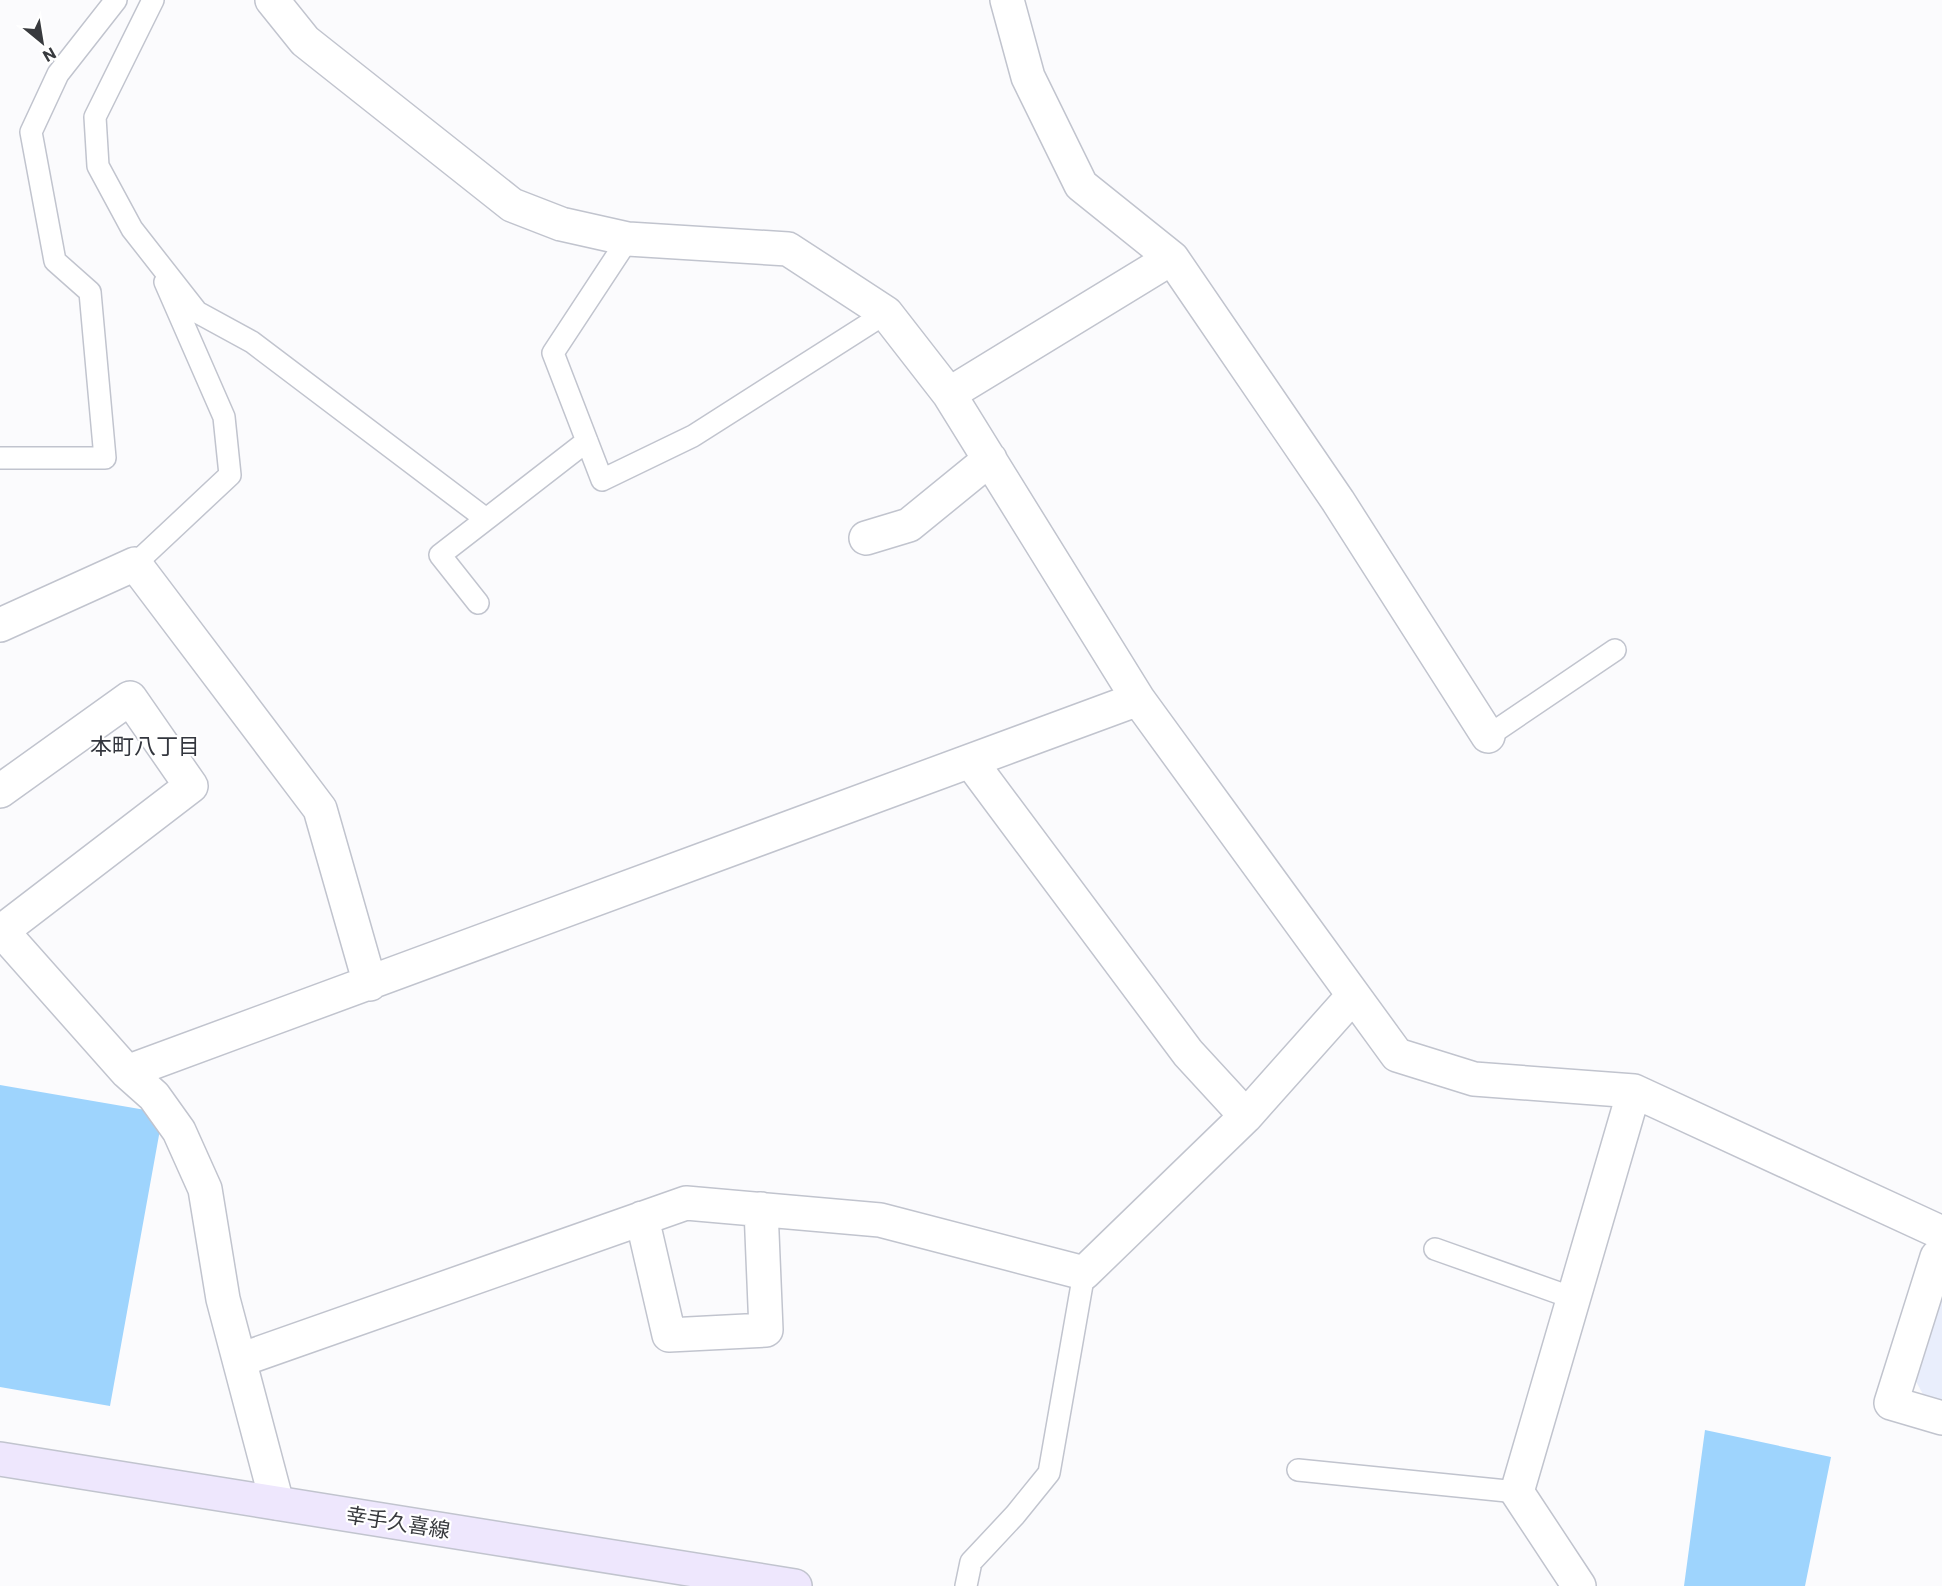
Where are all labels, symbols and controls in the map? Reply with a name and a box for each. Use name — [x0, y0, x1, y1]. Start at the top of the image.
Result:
north arrow — [12, 12, 72, 72]
text: N — [40, 44, 60, 67]
district label: 本町八丁目 — [90, 732, 200, 759]
street label: 幸手久喜線 — [344, 1501, 452, 1542]

